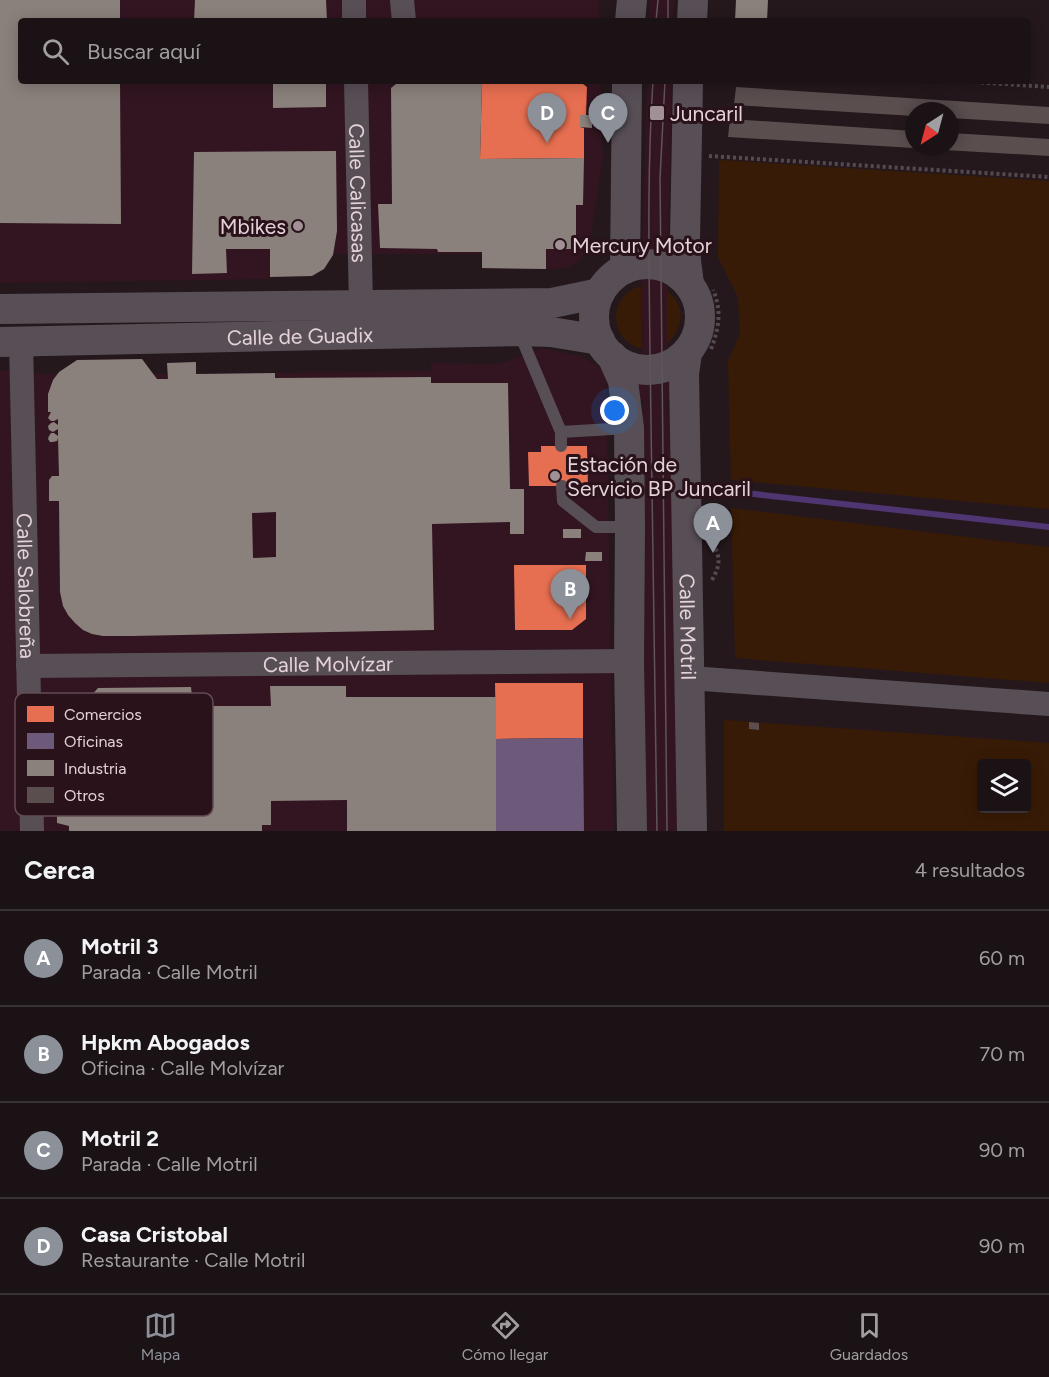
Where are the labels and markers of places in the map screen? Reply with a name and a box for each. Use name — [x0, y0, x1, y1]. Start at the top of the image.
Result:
pin: D — [528, 94, 566, 143]
pin: C — [588, 94, 628, 143]
place label: Juncaril — [670, 101, 743, 126]
marker: Juncaril — [648, 104, 666, 122]
place label: Mbikes — [220, 214, 286, 239]
marker: Mbikes — [291, 219, 305, 233]
place label: Mercury Motor — [572, 233, 712, 258]
marker: Mercury Motor — [553, 238, 567, 252]
place label: Estación de Servicio BP Juncaril — [567, 452, 751, 501]
marker: Estación de Servicio BP Juncaril — [548, 469, 562, 483]
pin: A — [694, 504, 732, 553]
pin: B — [550, 570, 590, 619]

